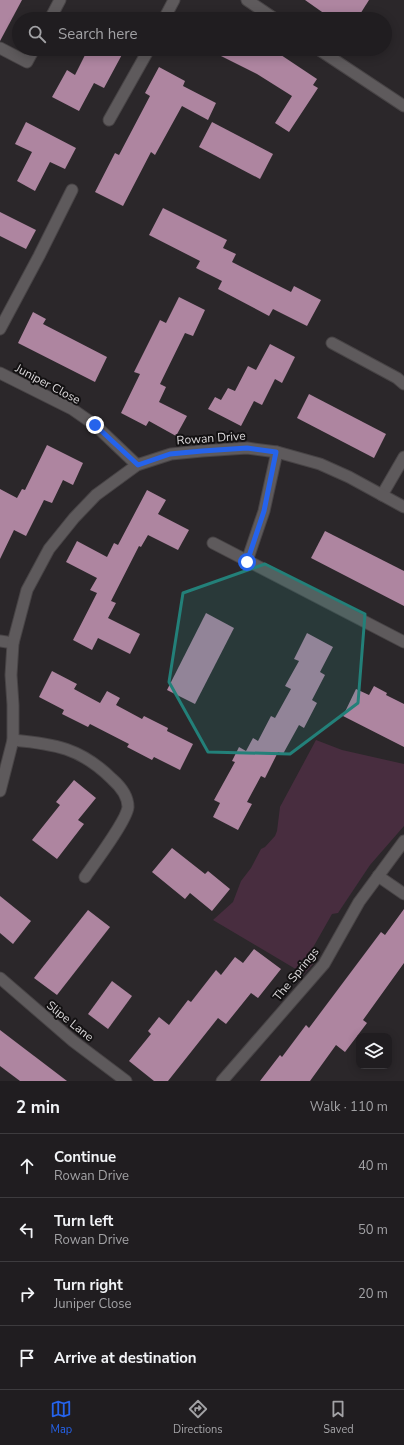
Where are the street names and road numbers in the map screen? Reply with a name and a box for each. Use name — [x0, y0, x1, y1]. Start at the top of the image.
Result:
street label: Juniper Close — [12, 360, 83, 408]
street label: Rowan Drive — [176, 428, 246, 448]
street label: The Springs — [269, 944, 323, 1004]
street label: Slipe Lane — [43, 997, 97, 1045]

